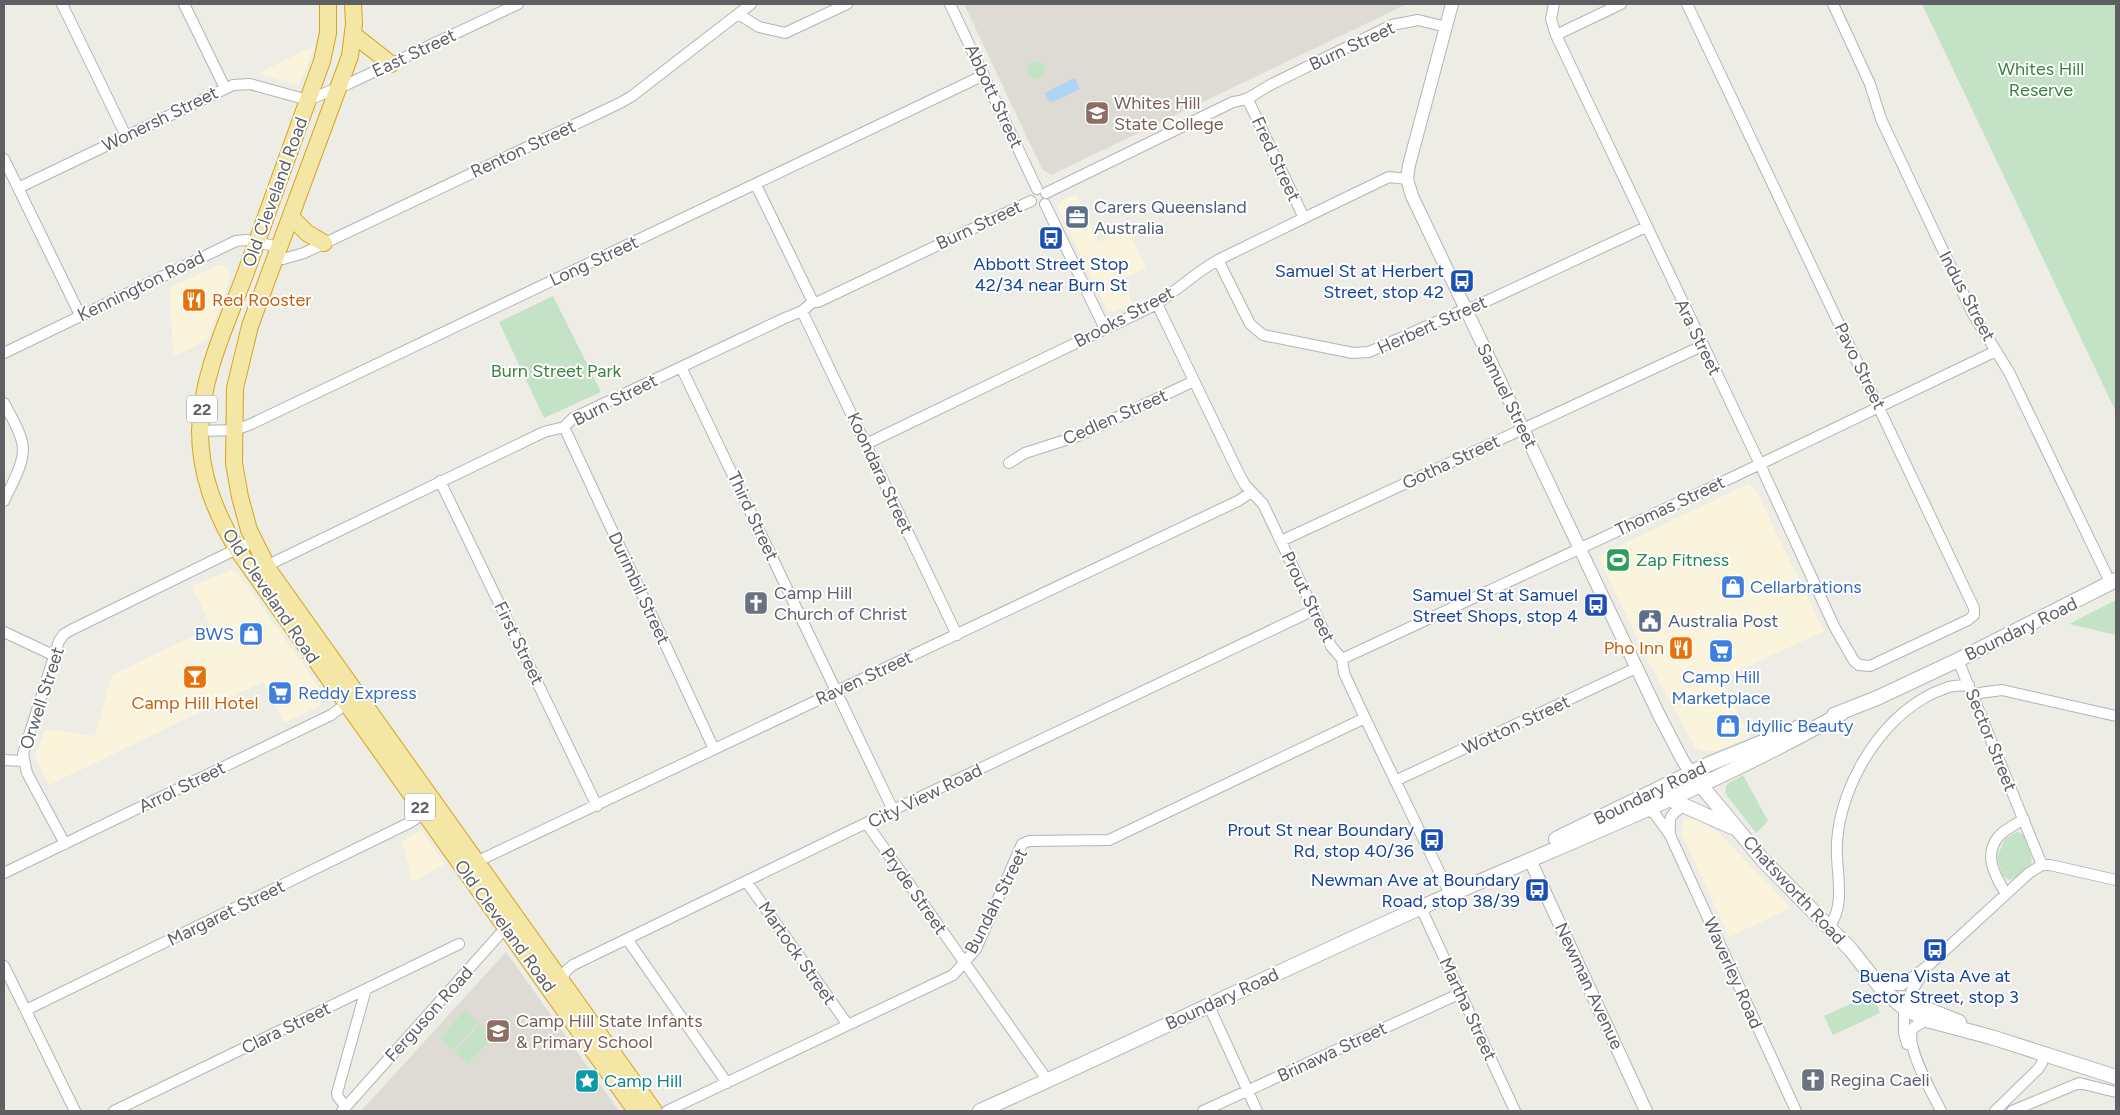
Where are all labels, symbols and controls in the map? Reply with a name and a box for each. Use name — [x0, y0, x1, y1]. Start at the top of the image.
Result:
street label: Burn Street — [1306, 17, 1399, 75]
street label: East Street — [369, 24, 460, 82]
street label: Abbott Street — [960, 41, 1028, 152]
park label: Whites Hill Reserve — [1998, 58, 2084, 101]
street label: Wonersh Street — [98, 81, 222, 157]
place label: Whites Hill State College — [1114, 92, 1224, 135]
school or university icon: Whites Hill State College — [1084, 100, 1110, 126]
street label: Fred Street — [1247, 113, 1305, 205]
street label: Old Cleveland Road — [238, 114, 312, 270]
street label: Renton Street — [467, 115, 579, 183]
street label: Burn Street — [933, 196, 1026, 254]
place label: Carers Queensland Australia — [1094, 196, 1247, 239]
office icon: Carers Queensland Australia — [1064, 204, 1090, 230]
bus stop icon: Abbott Street Stop 42/34 near Burn St — [1038, 225, 1064, 251]
street label: Long Street — [546, 231, 642, 291]
street label: Kennington Road — [74, 246, 208, 326]
street label: Indus Street — [1934, 247, 2000, 345]
place label: Abbott Street Stop 42/34 near Burn St — [973, 253, 1129, 296]
place label: Samuel St at Herbert Street, stop 42 — [1275, 260, 1444, 303]
bus stop icon: Samuel St at Herbert Street, stop 42 — [1449, 268, 1475, 294]
street label: Brooks Street — [1070, 281, 1178, 353]
restaurant icon: Red Rooster — [181, 287, 207, 313]
place label: Red Rooster — [212, 289, 311, 311]
street label: Herbert Street — [1374, 291, 1490, 359]
street label: Ara Street — [1670, 295, 1726, 379]
street label: Pavo Street — [1830, 319, 1891, 413]
street label: Samuel Street — [1472, 340, 1542, 452]
park label: Burn Street Park — [491, 360, 622, 382]
street label: Burn Street — [569, 369, 661, 431]
street label: Cedlen Street — [1059, 384, 1171, 450]
road number: 22 — [187, 396, 217, 422]
street label: Koondara Street — [842, 409, 918, 537]
street label: Gotha Street — [1399, 430, 1503, 494]
street label: Third Street — [723, 468, 783, 564]
street label: Thomas Street — [1612, 471, 1728, 541]
street label: Old Cleveland Road — [218, 524, 324, 668]
street label: Durimbil Street — [603, 528, 675, 648]
sports icon: Zap Fitness — [1605, 547, 1631, 573]
street label: Prout Street — [1277, 548, 1340, 646]
place label: Zap Fitness — [1636, 549, 1729, 571]
shop icon: Cellarbrations — [1720, 574, 1746, 600]
place label: Cellarbrations — [1750, 576, 1862, 598]
place label: Camp Hill Church of Christ — [774, 582, 908, 625]
place label: Samuel St at Samuel Street Shops, stop 4 — [1412, 584, 1578, 627]
church icon: Camp Hill Church of Christ — [743, 590, 769, 616]
bus stop icon: Samuel St at Samuel Street Shops, stop 4 — [1583, 592, 1609, 618]
street label: Boundary Road — [1961, 592, 2081, 666]
street label: First Street — [489, 598, 549, 688]
public building icon: Australia Post — [1637, 608, 1663, 634]
place label: Australia Post — [1668, 610, 1779, 632]
shop icon: BWS — [238, 621, 264, 647]
place label: BWS — [195, 623, 234, 645]
restaurant icon: Pho Inn — [1668, 635, 1694, 661]
place label: Pho Inn — [1604, 637, 1664, 659]
supermarket icon: Camp Hill Marketplace — [1708, 638, 1734, 664]
street label: Orwell Street — [15, 644, 69, 752]
street label: Raven Street — [812, 646, 916, 710]
bar icon: Camp Hill Hotel — [182, 664, 208, 690]
place label: Camp Hill Marketplace — [1671, 666, 1771, 709]
supermarket icon: Reddy Express — [267, 680, 293, 706]
place label: Reddy Express — [298, 682, 417, 704]
street label: Sector Street — [1960, 685, 2022, 795]
street label: Wotton Street — [1459, 690, 1573, 759]
place label: Camp Hill Hotel — [131, 692, 259, 714]
shop icon: Idyllic Beauty — [1715, 713, 1741, 739]
place label: Idyllic Beauty — [1746, 715, 1854, 737]
street label: Boundary Road — [1590, 756, 1710, 830]
street label: Arrol Street — [135, 757, 229, 817]
street label: City View Road — [864, 759, 986, 833]
road number: 22 — [405, 794, 435, 820]
place label: Prout St near Boundary Rd, stop 40/36 — [1227, 819, 1415, 862]
bus stop icon: Prout St near Boundary Rd, stop 40/36 — [1419, 827, 1445, 853]
street label: Chatsworth Road — [1738, 831, 1850, 949]
street label: Pryde Street — [876, 843, 952, 939]
street label: Bundah Street — [960, 844, 1032, 958]
street label: Old Cleveland Road — [450, 856, 560, 996]
place label: Newman Ave at Boundary Road, stop 38/39 — [1311, 869, 1521, 912]
street label: Margaret Street — [164, 875, 288, 951]
bus stop icon: Newman Ave at Boundary Road, stop 38/39 — [1524, 877, 1550, 903]
street label: Martock Street — [753, 897, 841, 1009]
street label: Waverley Road — [1699, 914, 1767, 1032]
street label: Newman Avenue — [1550, 919, 1628, 1053]
bus stop icon: Buena Vista Ave at Sector Street, stop 3 — [1922, 937, 1948, 963]
street label: Martha Street — [1434, 954, 1502, 1064]
street label: Ferguson Road — [380, 962, 478, 1066]
street label: Boundary Road — [1162, 963, 1282, 1035]
place label: Buena Vista Ave at Sector Street, stop 3 — [1851, 965, 2019, 1008]
street label: Clara Street — [238, 997, 334, 1059]
place label: Camp Hill State Infants & Primary School — [516, 1010, 703, 1053]
street label: Brinawa Street — [1274, 1017, 1390, 1087]
school or university icon: Camp Hill State Infants & Primary School — [485, 1018, 511, 1044]
church icon: Regina Caeli — [1800, 1067, 1826, 1093]
place icon: Camp Hill — [574, 1068, 600, 1094]
place label: Regina Caeli — [1830, 1069, 1930, 1091]
place label: Camp Hill — [604, 1070, 682, 1092]

